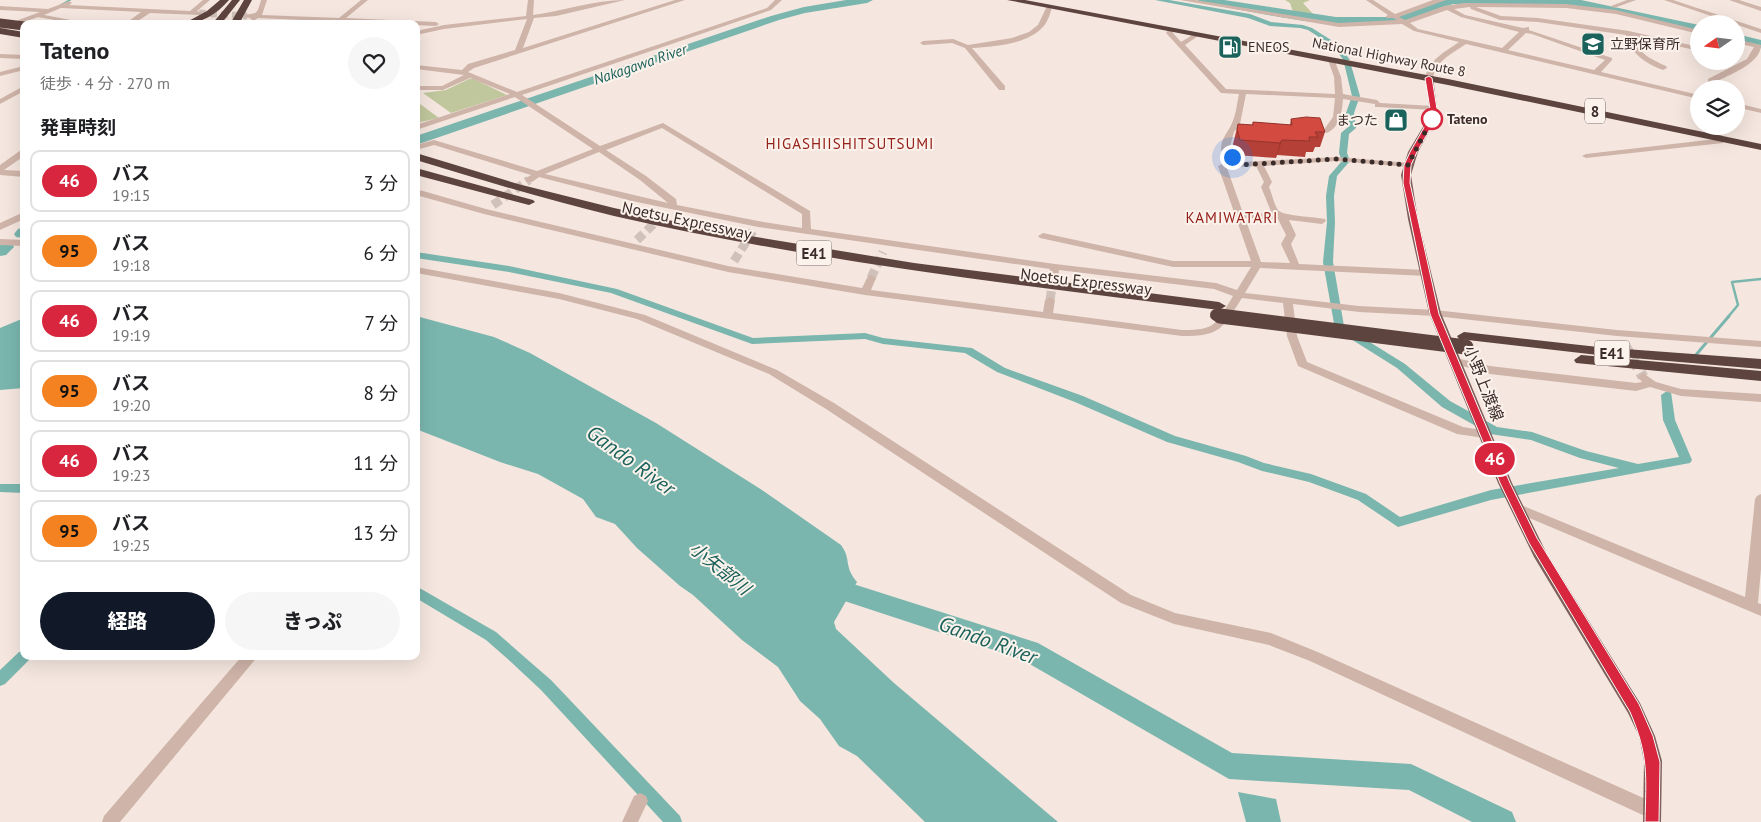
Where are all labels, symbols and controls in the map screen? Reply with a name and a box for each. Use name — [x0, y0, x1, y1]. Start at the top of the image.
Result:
north arrow — [1690, 15, 1745, 70]
map controls — [1690, 15, 1745, 135]
school or university icon: 立野保育所 — [1580, 31, 1606, 57]
street label: National Highway Route 8 — [1311, 33, 1467, 81]
fuel station icon: ENEOS — [1217, 34, 1243, 60]
text: Tateno — [40, 35, 109, 66]
place label: 立野保育所 — [1610, 35, 1680, 53]
button: heart — [348, 37, 400, 89]
place label: ENEOS — [1248, 38, 1289, 56]
water label: Nakagawa River — [591, 39, 690, 89]
text: 徒歩 · 4 分 · 270 m — [40, 73, 170, 93]
button: layers — [1690, 80, 1745, 135]
road number: 8 — [1585, 98, 1605, 124]
shop icon: まつた — [1383, 107, 1409, 133]
marker: Tateno — [1421, 108, 1443, 130]
place label: Tateno — [1447, 110, 1488, 128]
place label: まつた — [1336, 111, 1378, 129]
text: 発車時刻 — [40, 115, 116, 139]
district label: HIGASHIISHITSUTSUMI — [766, 134, 934, 153]
your location — [1220, 145, 1245, 170]
text: バス — [112, 161, 150, 185]
text: 46 — [59, 169, 80, 192]
text: 3 分 — [364, 171, 398, 195]
text: 19:15 — [112, 185, 150, 205]
street label: Noetsu Expressway — [620, 196, 754, 244]
district label: KAMIWATARI — [1186, 208, 1278, 227]
text: バス — [112, 231, 150, 255]
text: 95 — [59, 239, 80, 262]
road number: E41 — [796, 240, 832, 266]
text: 6 分 — [364, 241, 398, 265]
text: 19:18 — [112, 255, 150, 275]
street label: Noetsu Expressway — [1019, 263, 1153, 299]
text: バス — [112, 301, 150, 325]
text: 46 — [59, 309, 80, 332]
text: 7 分 — [365, 311, 398, 335]
text: 19:19 — [112, 325, 150, 345]
road number: E41 — [1594, 340, 1630, 366]
street label: 小野上渡線 — [1460, 342, 1508, 424]
text: バス — [112, 371, 150, 395]
text: 95 — [59, 379, 80, 402]
text: 8 分 — [364, 381, 398, 405]
text: 19:20 — [112, 395, 150, 415]
water label: Gando River — [581, 419, 682, 502]
text: バス — [112, 441, 150, 465]
line badge: 46 — [1472, 443, 1518, 475]
text: 46 — [1485, 447, 1505, 470]
text: 46 — [59, 449, 80, 472]
text: 11 分 — [353, 451, 398, 475]
text: 19:23 — [112, 465, 150, 485]
text: バス — [112, 511, 150, 535]
text: 95 — [59, 519, 80, 542]
text: 13 分 — [353, 521, 398, 545]
text: 19:25 — [112, 535, 150, 555]
water label: 小矢部川 — [685, 536, 757, 601]
button: 経路 — [40, 592, 215, 650]
button: きっぷ — [225, 592, 400, 650]
water label: Gando River — [935, 610, 1043, 671]

